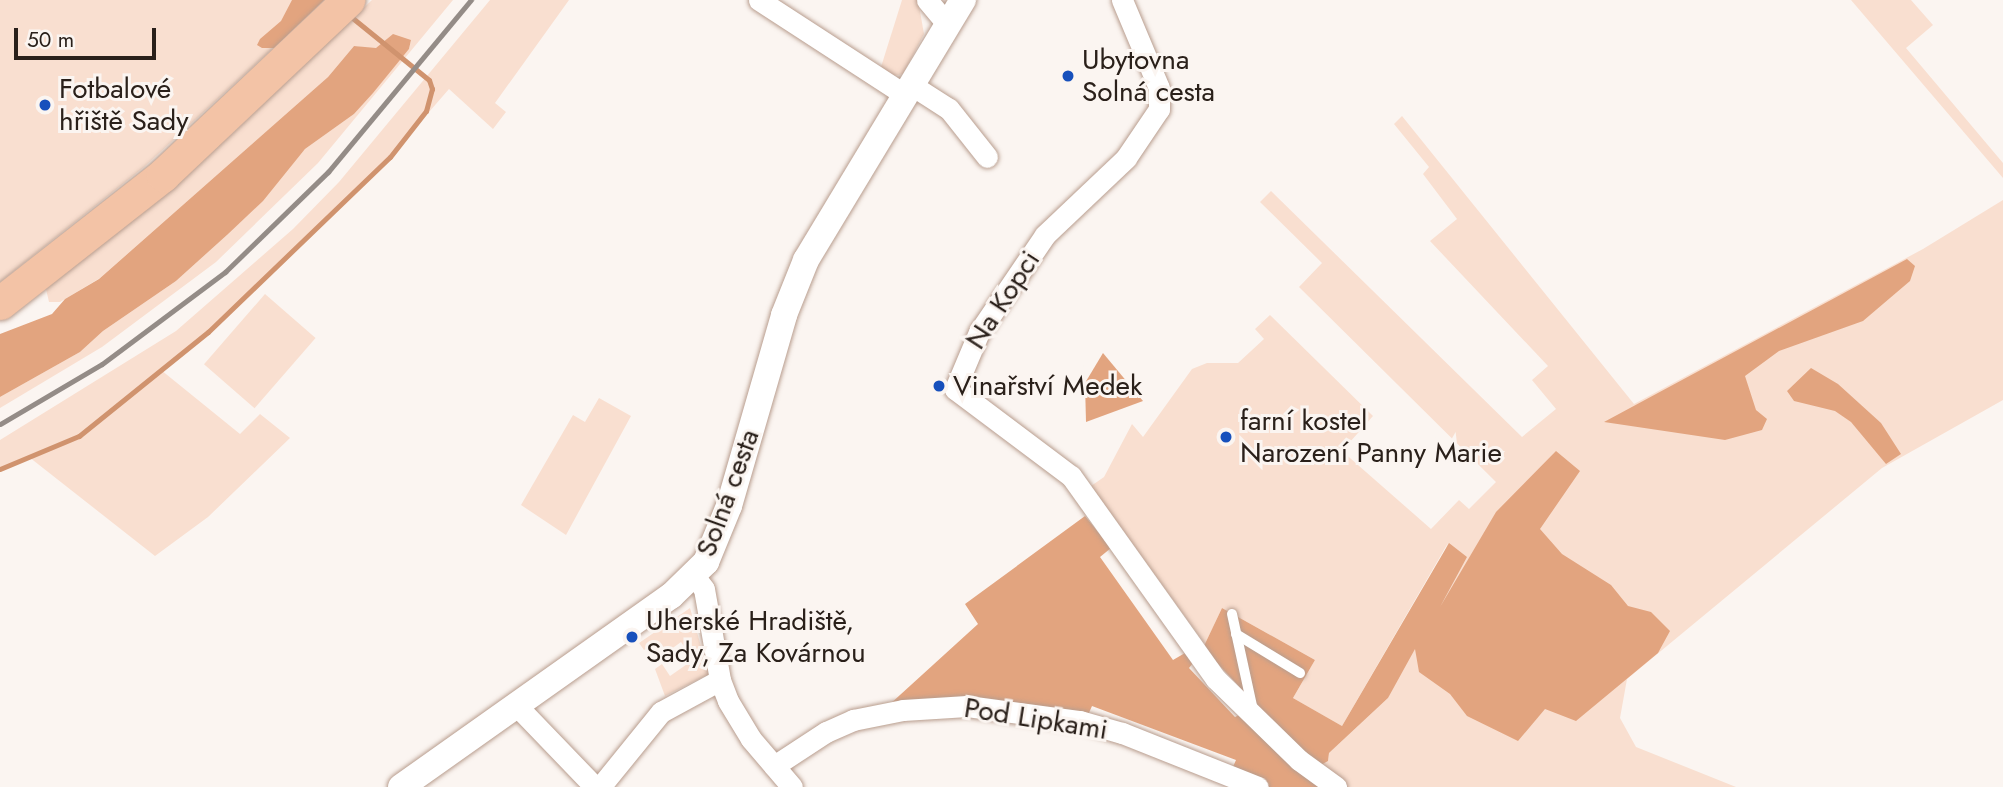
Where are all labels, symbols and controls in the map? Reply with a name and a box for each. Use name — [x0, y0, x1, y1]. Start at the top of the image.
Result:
scale bar — [18, 14, 159, 58]
text: 50 m — [27, 25, 74, 55]
place label: Ubytovna Solná cesta — [1082, 43, 1215, 109]
marker: Ubytovna Solná cesta — [1060, 68, 1076, 84]
place label: Fotbalové hřiště Sady — [59, 72, 188, 138]
marker: Fotbalové hřiště Sady — [37, 97, 53, 113]
street label: Na Kopci — [959, 245, 1047, 355]
place label: Vinařství Medek — [953, 369, 1142, 403]
marker: Vinařství Medek — [931, 378, 947, 394]
place label: farní kostel Narození Panny Marie — [1240, 404, 1502, 470]
street label: Solná cesta — [689, 425, 767, 561]
marker: farní kostel Narození Panny Marie — [1218, 429, 1234, 445]
place label: Uherské Hradiště, Sady, Za Kovárnou — [646, 604, 866, 670]
marker: Uherské Hradiště, Sady, Za Kovárnou — [624, 629, 640, 645]
street label: Pod Lipkami — [962, 691, 1110, 747]

